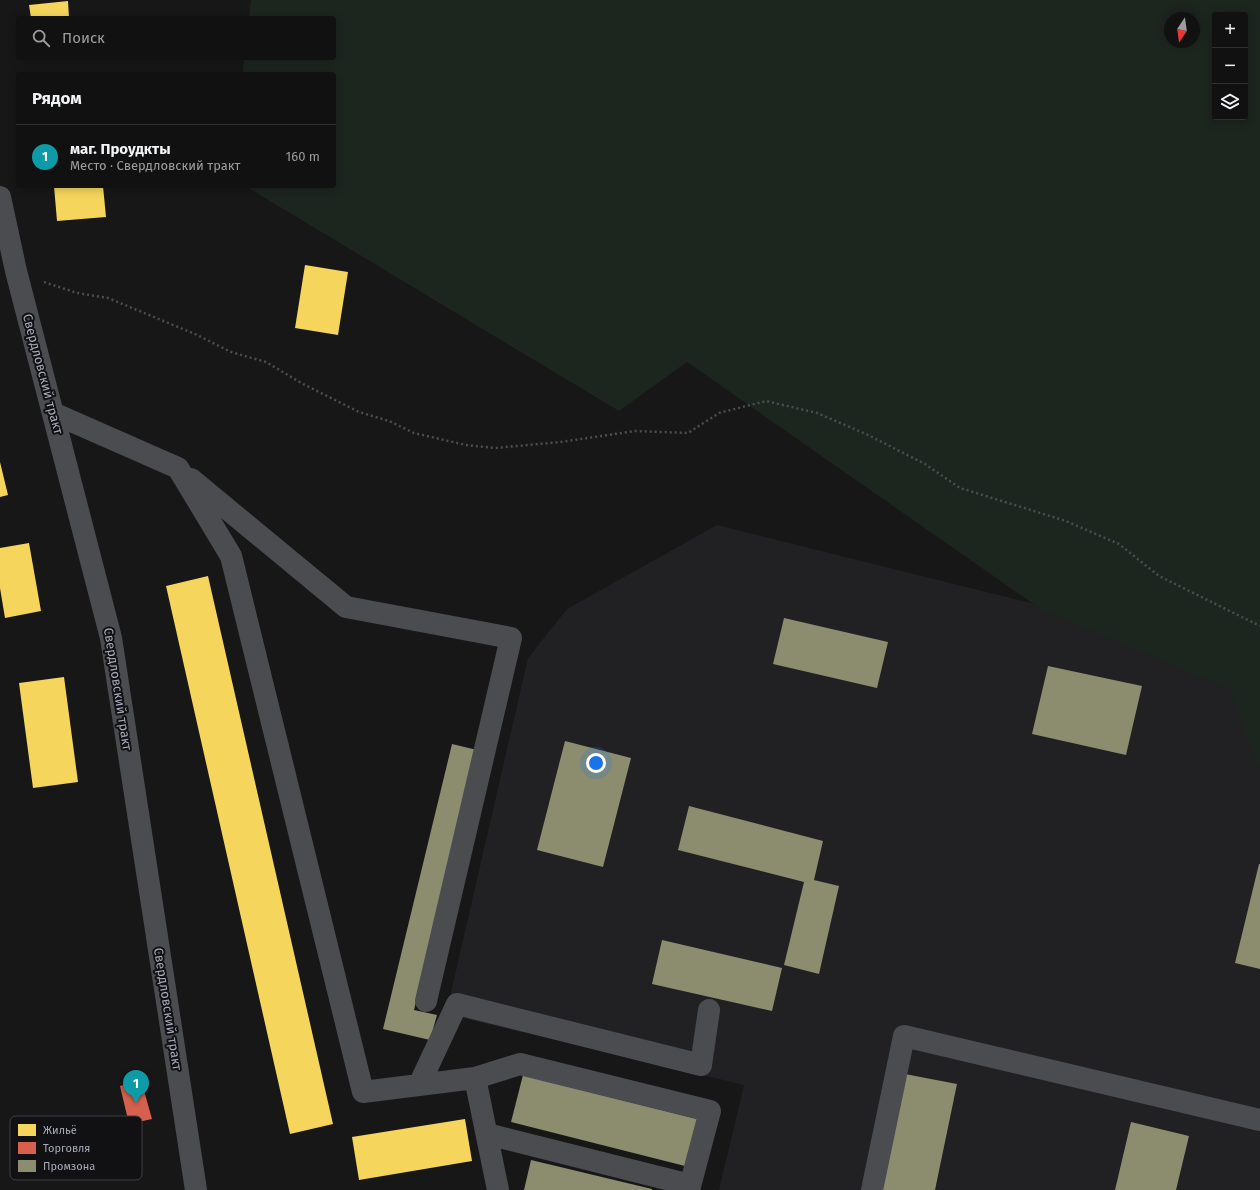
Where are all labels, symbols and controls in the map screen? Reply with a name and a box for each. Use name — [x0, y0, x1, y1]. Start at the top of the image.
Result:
north arrow — [1164, 12, 1200, 48]
map controls — [1212, 12, 1248, 120]
button: + — [1212, 12, 1248, 48]
search box — [16, 16, 336, 60]
icon: search — [30, 27, 52, 49]
text: Поиск — [62, 29, 105, 47]
button: − — [1212, 48, 1248, 84]
button: layers — [1212, 84, 1248, 120]
text: Рядом — [32, 88, 82, 109]
text: маг. Проудкты — [70, 140, 171, 158]
text: 1 — [42, 149, 48, 164]
text: 160 m — [286, 149, 320, 164]
text: Место · Свердловский тракт — [70, 158, 240, 173]
street label: Свердловский тракт — [20, 312, 66, 436]
street label: Свердловский тракт — [101, 627, 135, 751]
your location — [586, 753, 606, 773]
street label: Свердловский тракт — [151, 947, 185, 1071]
pin: 1 — [123, 1070, 149, 1103]
legend — [10, 1116, 142, 1180]
text: Жильё — [43, 1124, 77, 1137]
text: Торговля — [43, 1142, 90, 1155]
text: Промзона — [43, 1160, 95, 1173]

